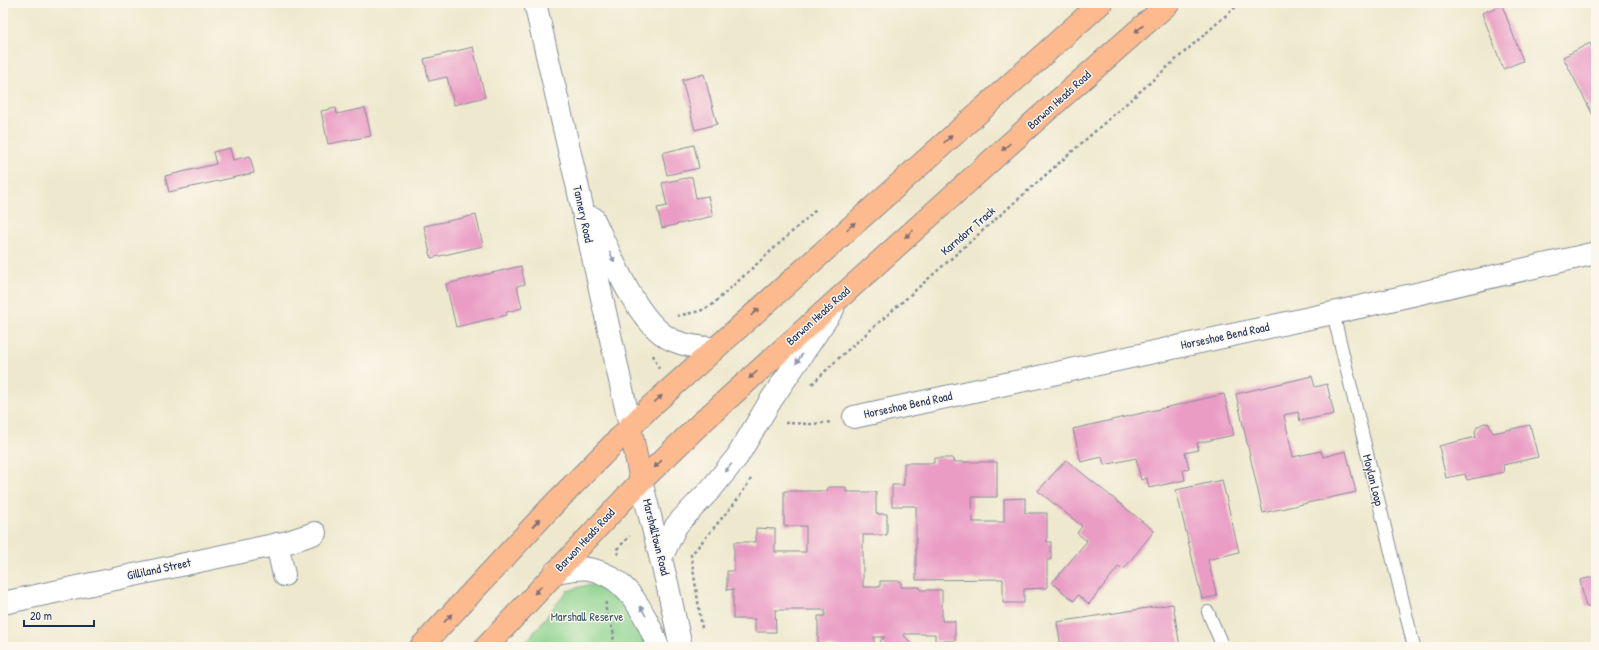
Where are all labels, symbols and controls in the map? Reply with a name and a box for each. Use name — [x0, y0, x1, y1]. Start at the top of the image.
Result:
one-way arrow — [1134, 24, 1145, 33]
street label: Barwon Heads Road — [1023, 66, 1095, 133]
one-way arrow — [944, 135, 953, 144]
one-way arrow — [1000, 143, 1011, 152]
street label: Tannery Road — [569, 184, 598, 244]
street label: Karndorr Track — [937, 202, 999, 259]
one-way arrow — [846, 221, 857, 230]
one-way arrow — [904, 230, 914, 239]
one-way arrow — [609, 251, 615, 263]
street label: Barwon Heads Road — [782, 282, 854, 349]
one-way arrow — [749, 308, 760, 317]
street label: Horseshoe Bend Road — [1179, 318, 1271, 353]
one-way arrow — [795, 354, 803, 364]
one-way arrow — [749, 370, 758, 379]
street label: Horseshoe Bend Road — [862, 387, 954, 422]
one-way arrow — [653, 395, 663, 404]
street label: Moylan Loop — [1359, 452, 1388, 507]
one-way arrow — [654, 459, 663, 468]
one-way arrow — [724, 463, 733, 474]
street label: Marshalltown Road — [639, 497, 674, 577]
street label: Barwon Heads Road — [551, 504, 619, 575]
one-way arrow — [531, 518, 541, 528]
street label: Gilliland Street — [125, 553, 193, 584]
one-way arrow — [534, 586, 543, 595]
scale bar — [24, 602, 94, 628]
one-way arrow — [639, 605, 646, 617]
text: 20 m — [30, 607, 52, 624]
park label: Marshall Reserve — [551, 608, 624, 625]
one-way arrow — [443, 614, 452, 623]

